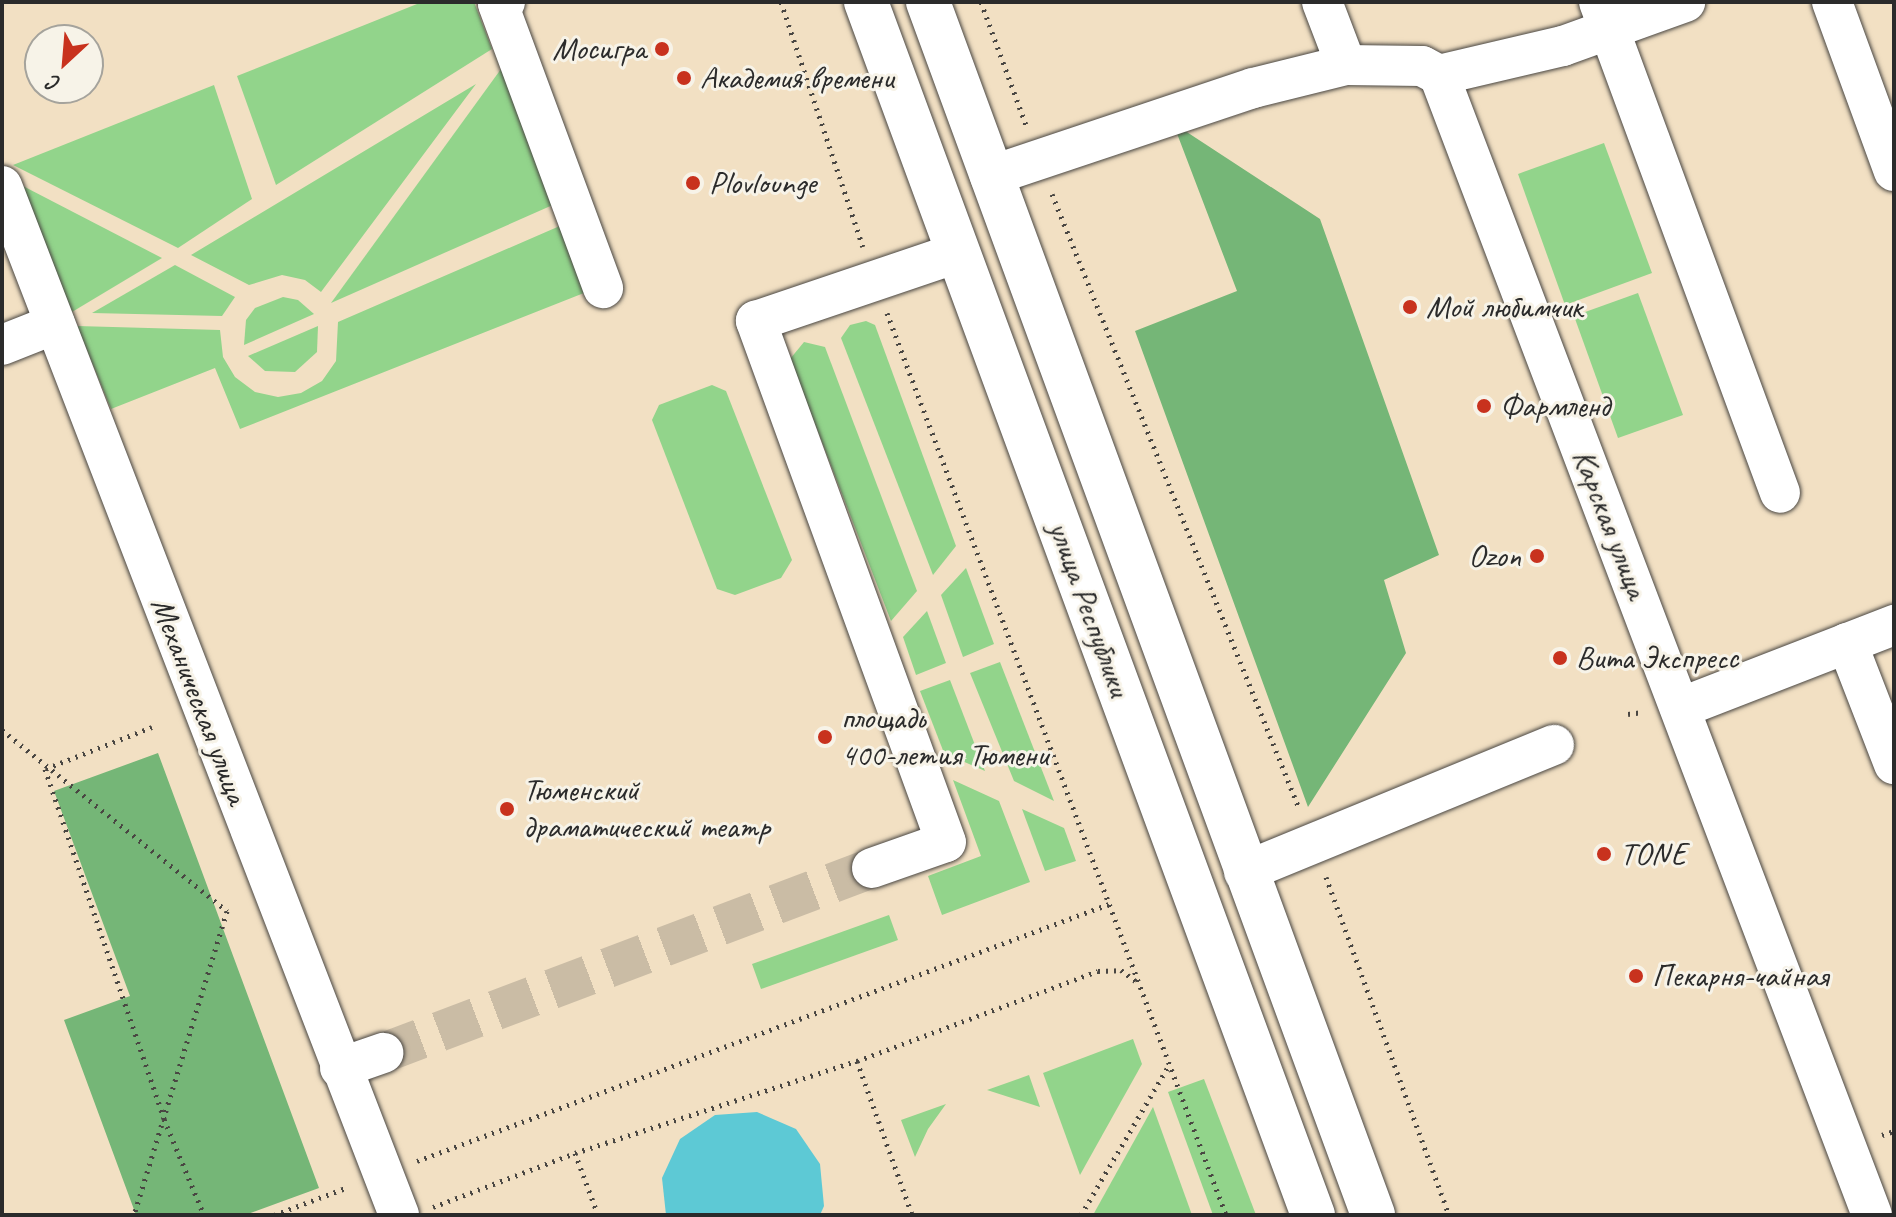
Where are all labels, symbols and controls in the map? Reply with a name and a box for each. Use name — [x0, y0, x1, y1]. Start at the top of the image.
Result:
north arrow — [24, 24, 104, 104]
place label: Мосигра — [552, 30, 646, 68]
marker: Мосигра — [653, 40, 671, 58]
place label: Академия времени — [700, 59, 893, 97]
text: С — [43, 69, 65, 99]
marker: Академия времени — [675, 69, 693, 87]
place label: Plovlounge — [709, 164, 816, 202]
marker: Plovlounge — [684, 174, 702, 192]
place label: Мой любимчик — [1426, 288, 1582, 326]
marker: Мой любимчик — [1401, 298, 1419, 316]
place label: Фармленд — [1500, 387, 1610, 425]
marker: Фармленд — [1475, 397, 1493, 415]
street label: Карская улица — [1564, 444, 1656, 604]
street label: улица Республики — [1039, 516, 1139, 702]
place label: Ozon — [1468, 537, 1521, 575]
marker: Ozon — [1528, 547, 1546, 565]
street label: Механическая улица — [142, 592, 256, 810]
place label: Вита Экспресс — [1576, 639, 1737, 677]
marker: Вита Экспресс — [1551, 649, 1569, 667]
place label: площадь 400-летия Тюмени — [841, 700, 1048, 775]
marker: площадь 400-летия Тюмени — [816, 728, 834, 746]
place label: Тюменский драматический театр — [523, 772, 770, 847]
marker: Тюменский драматический театр — [498, 800, 516, 818]
place label: TONE — [1620, 835, 1686, 873]
marker: TONE — [1595, 845, 1613, 863]
place label: Пекарня-чайная — [1652, 957, 1828, 995]
marker: Пекарня-чайная — [1627, 967, 1645, 985]

